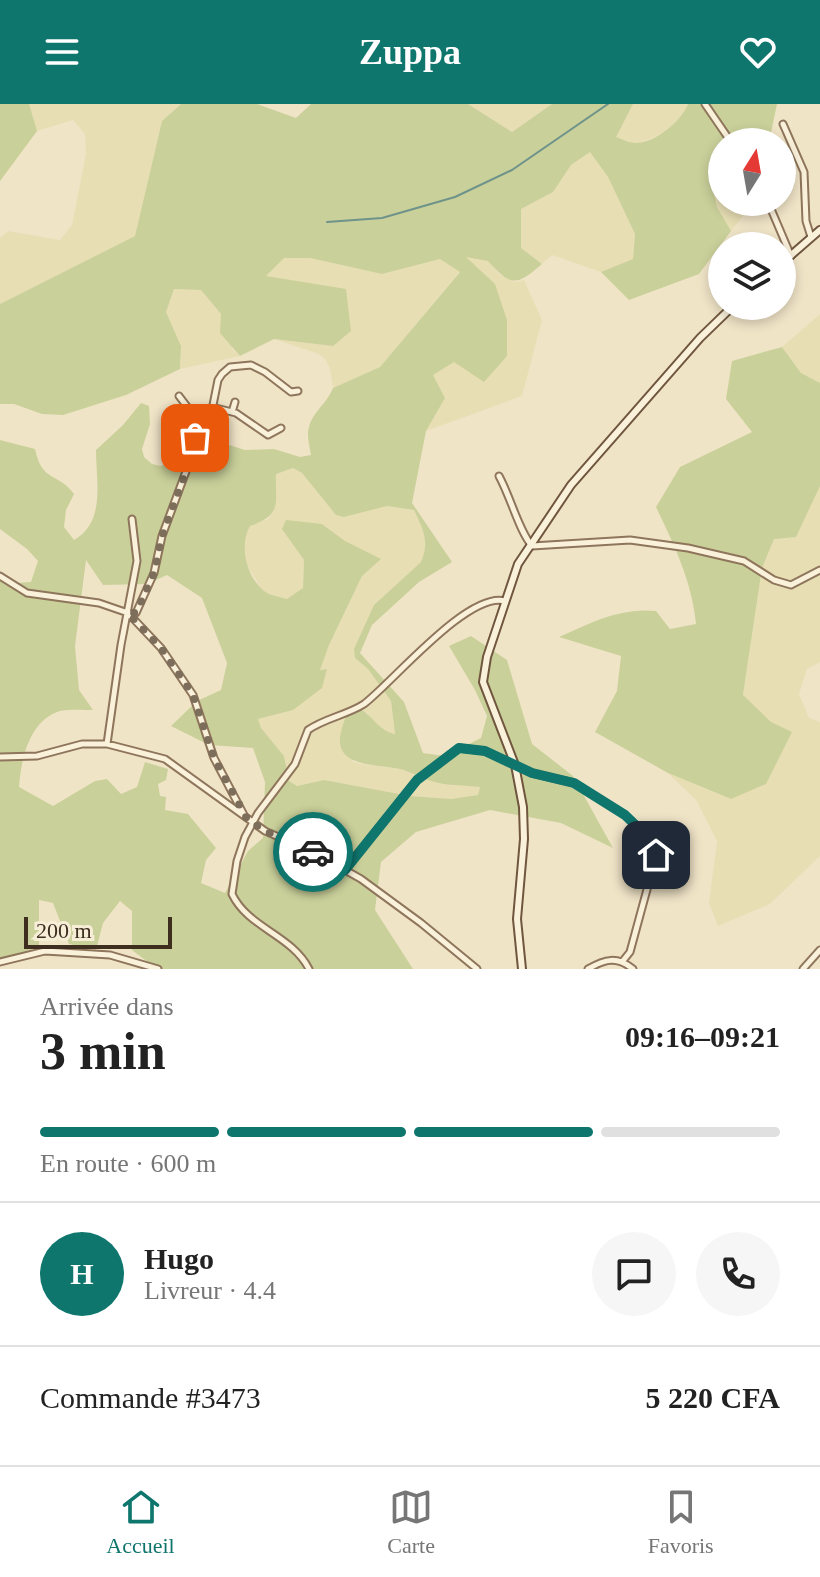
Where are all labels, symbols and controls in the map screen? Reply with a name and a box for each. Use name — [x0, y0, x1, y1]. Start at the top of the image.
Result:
icon: menu — [40, 30, 84, 74]
icon: heart — [736, 30, 780, 74]
text: Zuppa — [359, 32, 461, 72]
north arrow — [708, 128, 796, 216]
map controls — [708, 128, 796, 320]
button: layers — [708, 232, 796, 320]
pin — [161, 404, 229, 472]
icon: bag — [173, 416, 217, 460]
courier — [273, 812, 353, 892]
pin — [622, 821, 690, 889]
icon: car — [291, 830, 335, 874]
icon: home — [634, 833, 678, 877]
scale bar — [24, 913, 172, 949]
text: 200 m — [36, 918, 92, 943]
text: Arrivée dans — [40, 992, 174, 1021]
text: 09:16–09:21 — [625, 1020, 780, 1053]
text: 3 min — [40, 1023, 166, 1080]
text: En route · 600 m — [40, 1149, 216, 1178]
button: chat — [592, 1232, 676, 1316]
button: phone — [696, 1232, 780, 1316]
text: Hugo — [144, 1242, 214, 1275]
text: H — [70, 1257, 94, 1290]
text: Livreur · 4.4 — [144, 1276, 276, 1305]
text: Commande #3473 — [40, 1381, 261, 1414]
text: 5 220 CFA — [646, 1381, 780, 1414]
tab: Accueil — [106, 1485, 175, 1559]
tab: Carte — [387, 1485, 435, 1559]
tab: Favoris — [648, 1485, 714, 1559]

